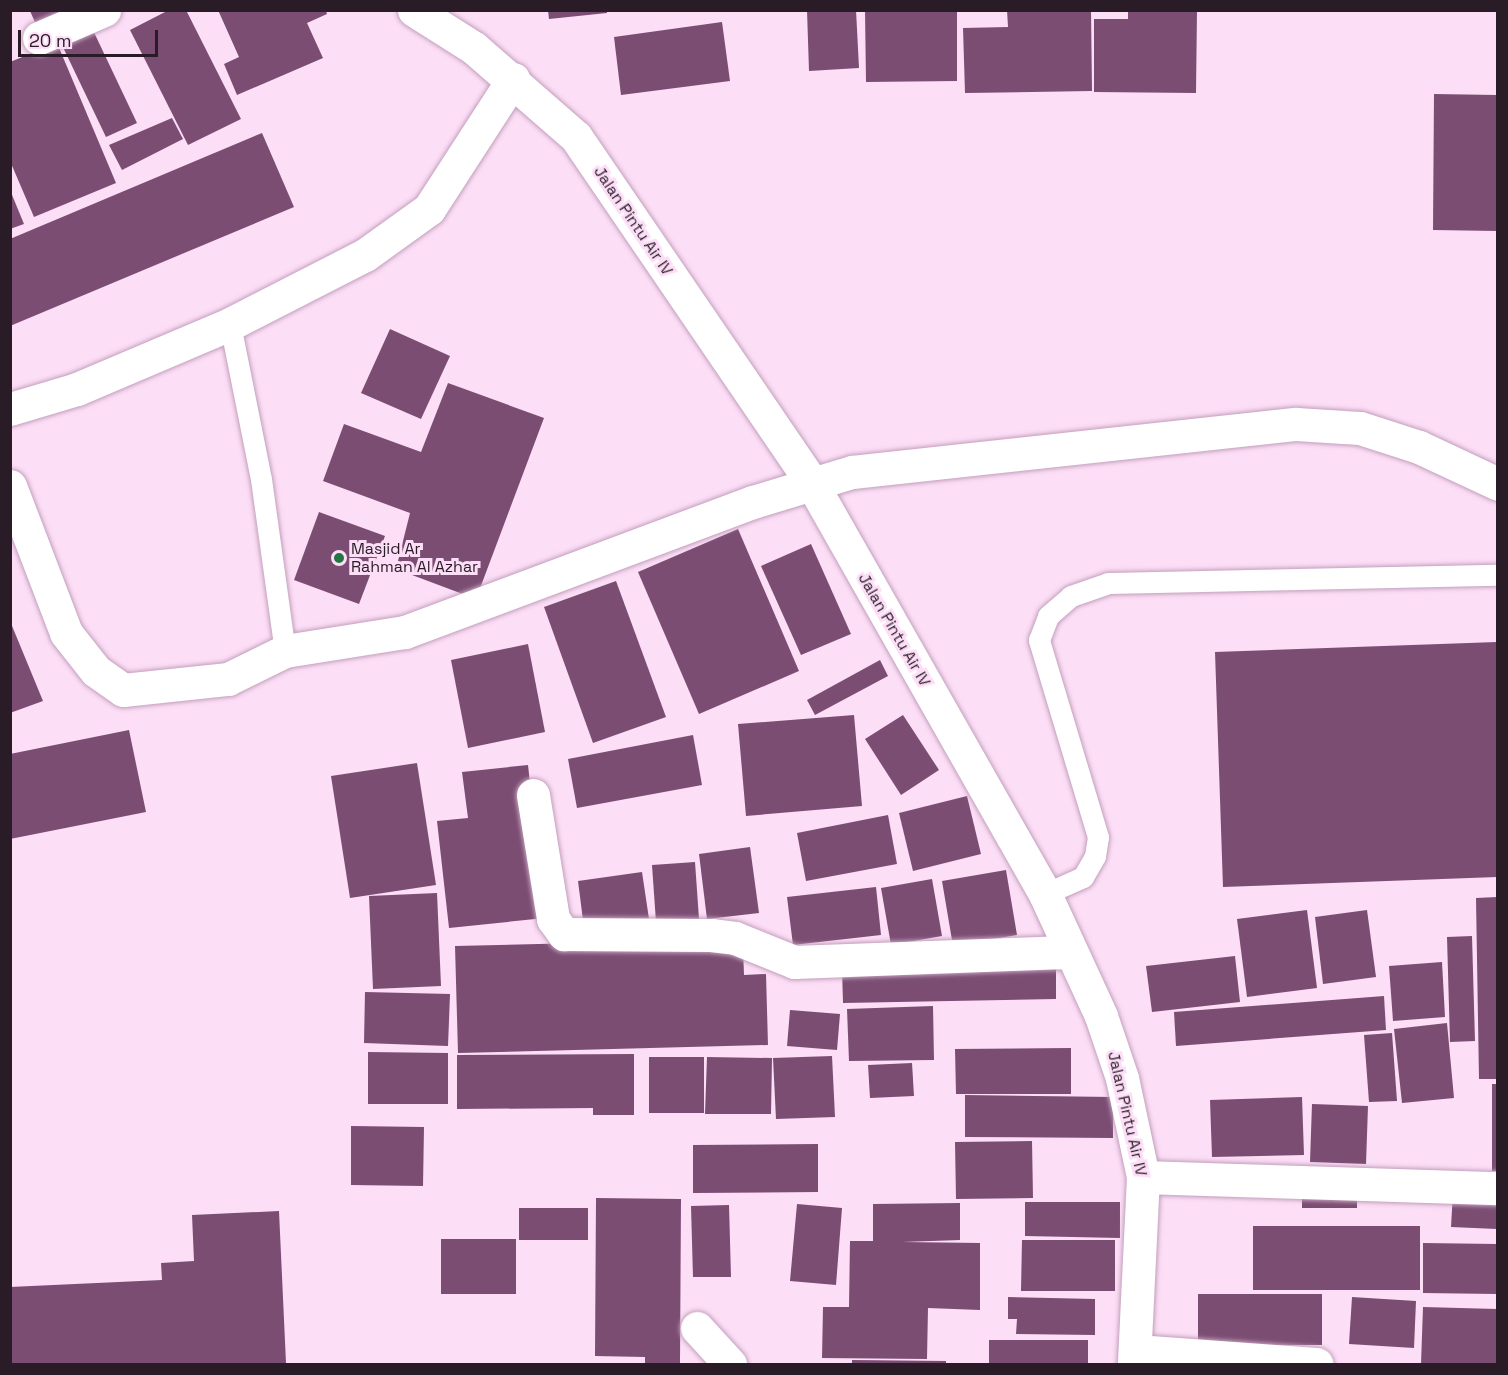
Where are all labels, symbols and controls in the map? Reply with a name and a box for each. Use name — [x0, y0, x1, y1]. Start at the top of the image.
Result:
scale bar — [21, 18, 160, 56]
text: 20 m — [29, 29, 72, 52]
street label: Jalan Pintu Air IV — [589, 163, 677, 279]
place label: Masjid Ar Rahman Al Azhar — [351, 539, 479, 577]
marker: Masjid Ar Rahman Al Azhar — [332, 551, 346, 565]
street label: Jalan Pintu Air IV — [854, 570, 934, 690]
street label: Jalan Pintu Air IV — [1103, 1050, 1151, 1178]

